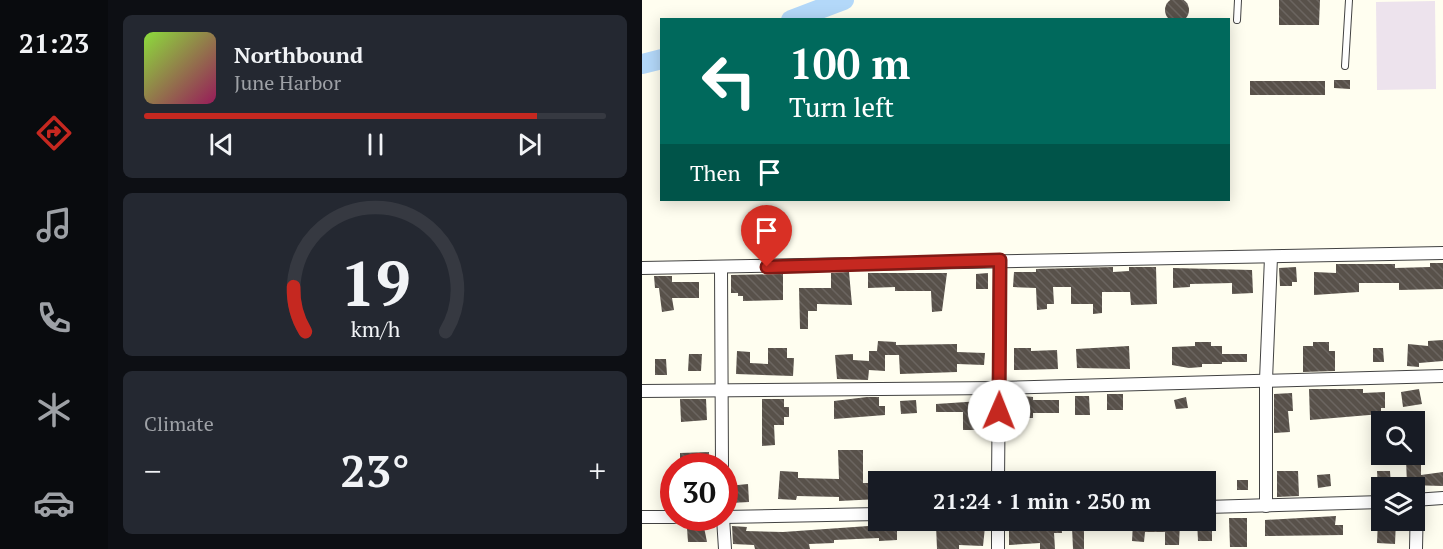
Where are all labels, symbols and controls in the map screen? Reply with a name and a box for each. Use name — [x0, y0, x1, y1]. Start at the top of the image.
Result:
text: 21:23 — [19, 25, 89, 61]
text: 100 m — [789, 35, 910, 91]
text: Northbound — [234, 40, 363, 69]
icon: left — [690, 42, 768, 120]
text: June Harbor — [234, 69, 341, 96]
text: Turn left — [789, 89, 894, 125]
icon: directions — [33, 112, 75, 154]
icon: previous — [205, 128, 238, 161]
icon: pause — [359, 128, 392, 161]
icon: next — [513, 128, 546, 161]
icon: arrive — [753, 156, 786, 189]
text: Then — [690, 158, 741, 187]
icon: music — [33, 204, 75, 246]
pin — [741, 205, 792, 267]
icon: arrive — [750, 214, 783, 247]
text: 19 — [340, 241, 410, 324]
icon: phone — [33, 297, 75, 339]
text: km/h — [350, 315, 400, 343]
position arrow — [967, 379, 1031, 443]
icon: climate — [33, 389, 75, 431]
text: Climate — [144, 410, 214, 437]
map controls — [1371, 411, 1425, 531]
button: search — [1371, 411, 1425, 465]
text: 23° — [340, 440, 410, 500]
text: − — [144, 449, 162, 492]
text: + — [588, 449, 606, 492]
speed limit sign: 30 — [660, 453, 738, 531]
button: layers — [1371, 477, 1425, 531]
icon: car — [33, 482, 75, 524]
text: 21:24 · 1 min · 250 m — [933, 486, 1151, 515]

